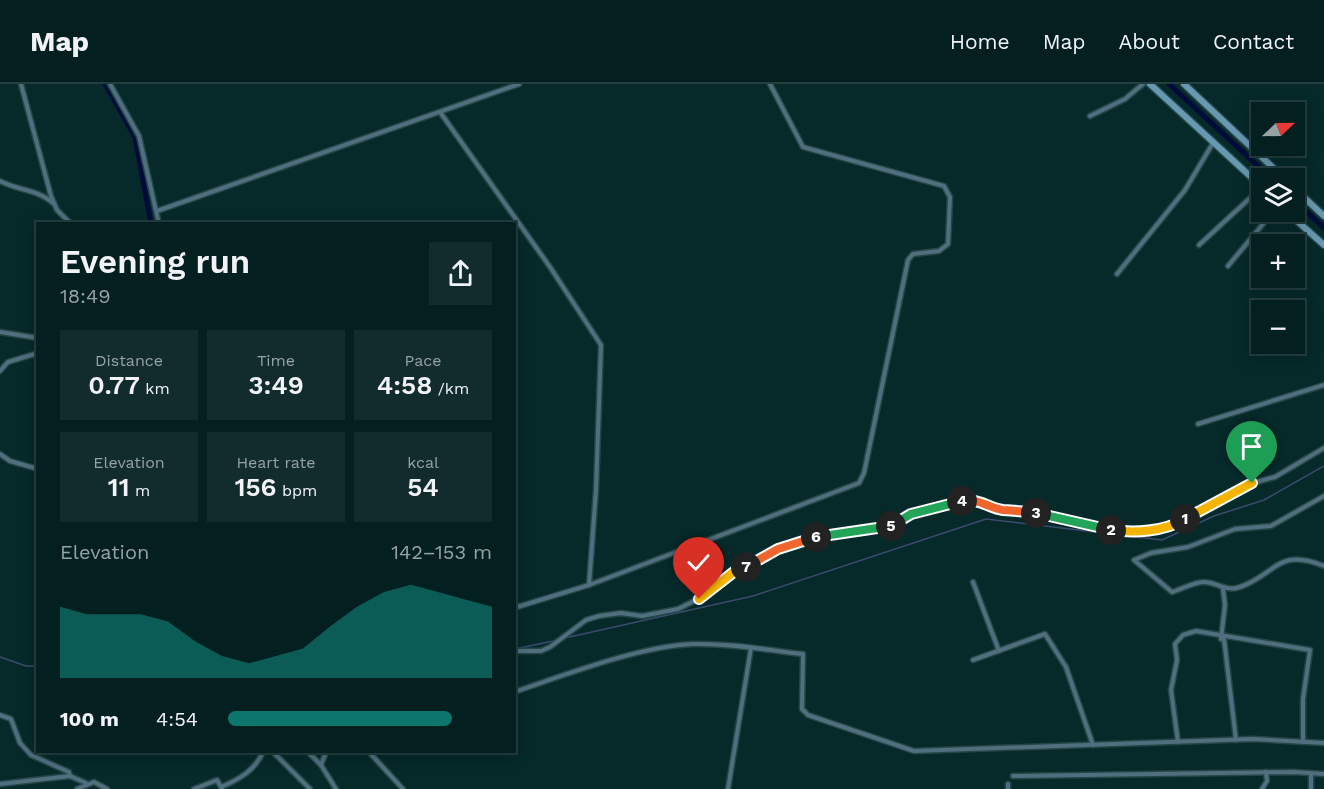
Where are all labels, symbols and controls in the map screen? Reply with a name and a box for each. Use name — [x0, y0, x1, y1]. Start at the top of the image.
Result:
text: Map — [30, 25, 89, 58]
text: Home — [950, 29, 1010, 54]
text: Map — [1043, 29, 1086, 54]
text: About — [1119, 29, 1180, 54]
text: Contact — [1213, 29, 1294, 54]
north arrow — [1251, 102, 1305, 156]
map controls — [1251, 102, 1305, 354]
button: layers — [1251, 168, 1305, 222]
button: + — [1251, 234, 1305, 288]
text: Evening run — [60, 242, 250, 281]
button: share — [429, 242, 492, 305]
text: 18:49 — [60, 284, 111, 308]
button: − — [1251, 300, 1305, 354]
text: Distance — [95, 351, 163, 370]
text: Time — [257, 351, 295, 370]
text: Pace — [404, 351, 442, 370]
text: 0.77 — [88, 370, 140, 400]
text: 3:49 — [248, 370, 304, 400]
text: 4:58 — [377, 370, 432, 400]
text: km — [140, 379, 170, 398]
text: /km — [432, 379, 469, 398]
pin — [1226, 421, 1277, 483]
icon: arrive — [1235, 430, 1268, 463]
text: Elevation — [93, 453, 165, 472]
text: Heart rate — [236, 453, 316, 472]
text: kcal — [407, 453, 439, 472]
text: 11 — [108, 472, 129, 502]
text: 156 — [235, 472, 277, 502]
text: 54 — [407, 472, 439, 502]
text: m — [129, 481, 150, 500]
text: bpm — [277, 481, 317, 500]
pin: 4 — [947, 486, 977, 516]
text: 4 — [957, 491, 967, 510]
pin: 3 — [1021, 498, 1051, 528]
text: 3 — [1031, 503, 1041, 522]
pin: 1 — [1170, 504, 1200, 534]
text: 1 — [1182, 509, 1188, 528]
pin: 5 — [876, 511, 906, 541]
pin: 2 — [1096, 515, 1126, 545]
text: 5 — [886, 516, 896, 535]
text: 2 — [1106, 520, 1116, 539]
pin: 6 — [801, 522, 831, 552]
text: 6 — [811, 527, 821, 546]
pin — [673, 537, 724, 599]
text: Elevation — [60, 540, 149, 564]
text: 142–153 m — [391, 540, 492, 564]
icon: check — [682, 546, 715, 579]
pin: 7 — [731, 552, 761, 582]
text: 7 — [741, 557, 751, 576]
text: 100 m — [60, 707, 119, 731]
text: 4:54 — [156, 707, 198, 731]

